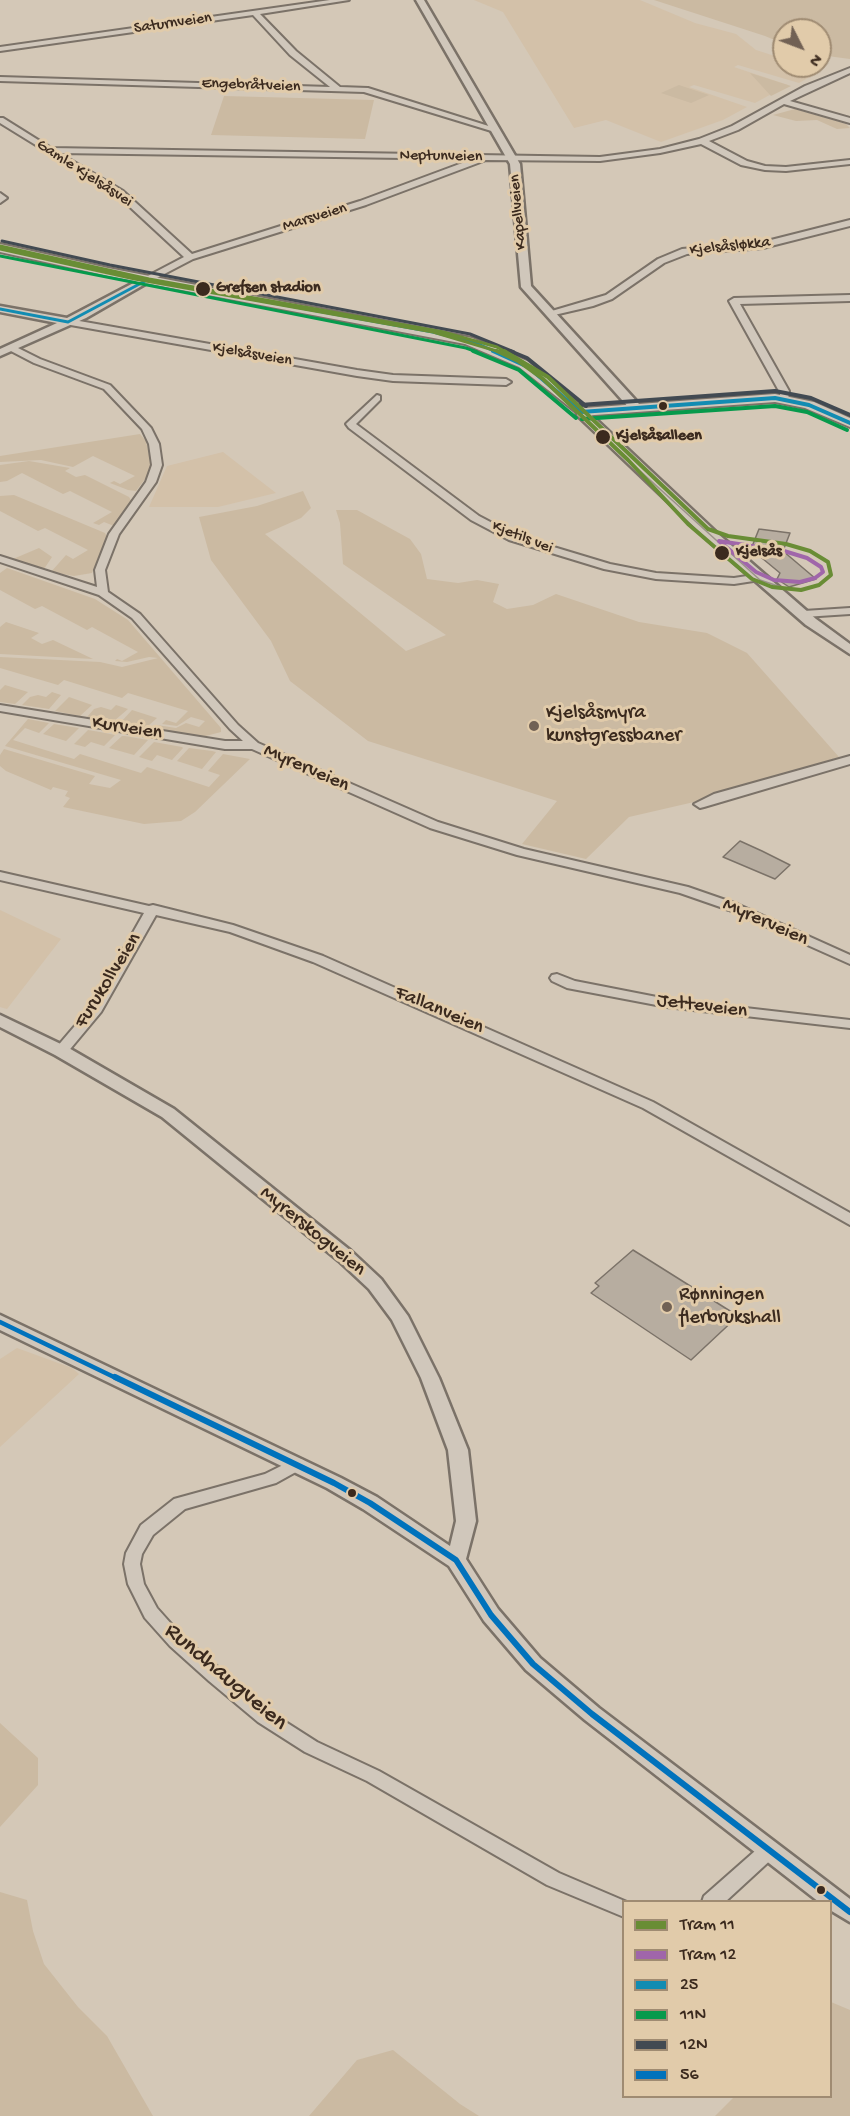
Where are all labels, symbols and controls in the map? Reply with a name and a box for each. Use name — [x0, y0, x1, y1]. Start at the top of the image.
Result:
street label: Saturnveien — [133, 9, 213, 39]
north arrow — [772, 18, 832, 78]
text: N — [804, 49, 825, 69]
street label: Engebråtveien — [201, 75, 301, 97]
street label: Gamle Kjelsåsvei — [32, 136, 136, 212]
street label: Neptunveien — [399, 147, 483, 167]
street label: Kapellveien — [506, 174, 532, 250]
street label: Marsveien — [281, 199, 349, 237]
street label: Kjelsåsløkka — [689, 233, 771, 261]
place label: Grefsen stadion — [216, 279, 321, 299]
marker: Grefsen stadion — [194, 280, 212, 298]
street label: Kjelsåsveien — [211, 339, 293, 371]
unlabelled marker — [657, 400, 669, 412]
place label: Kjelsåsalleen — [616, 427, 702, 447]
marker: Kjelsåsalleen — [594, 428, 612, 446]
street label: Kjetils vei — [489, 517, 555, 559]
place label: Kjelsås — [736, 543, 782, 563]
marker: Kjelsås — [713, 544, 731, 562]
place label: Kjelsåsmyra kunstgressbaner — [546, 702, 681, 749]
street label: Kurveien — [90, 712, 164, 746]
marker: Kjelsåsmyra kunstgressbaner — [527, 719, 541, 733]
street label: Myrerveien — [259, 739, 353, 799]
street label: Myrerveien — [718, 893, 812, 953]
street label: Furukollveien — [70, 929, 148, 1033]
street label: Fallanveien — [391, 982, 487, 1040]
street label: Jetteveien — [655, 990, 749, 1024]
street label: Myrerskogveien — [254, 1182, 370, 1282]
place label: Rønningen flerbrukshall — [679, 1284, 781, 1331]
marker: Rønningen flerbrukshall — [660, 1300, 674, 1314]
unlabelled marker — [346, 1487, 358, 1499]
street label: Rundhaugveien — [157, 1618, 293, 1738]
unlabelled marker — [815, 1884, 827, 1896]
legend — [622, 1900, 832, 2098]
text: Tram 11 — [680, 1915, 735, 1936]
text: Tram 12 — [680, 1945, 736, 1966]
text: 25 — [680, 1975, 698, 1996]
text: 11N — [680, 2005, 706, 2026]
text: 12N — [680, 2035, 708, 2056]
text: 56 — [680, 2065, 699, 2086]

